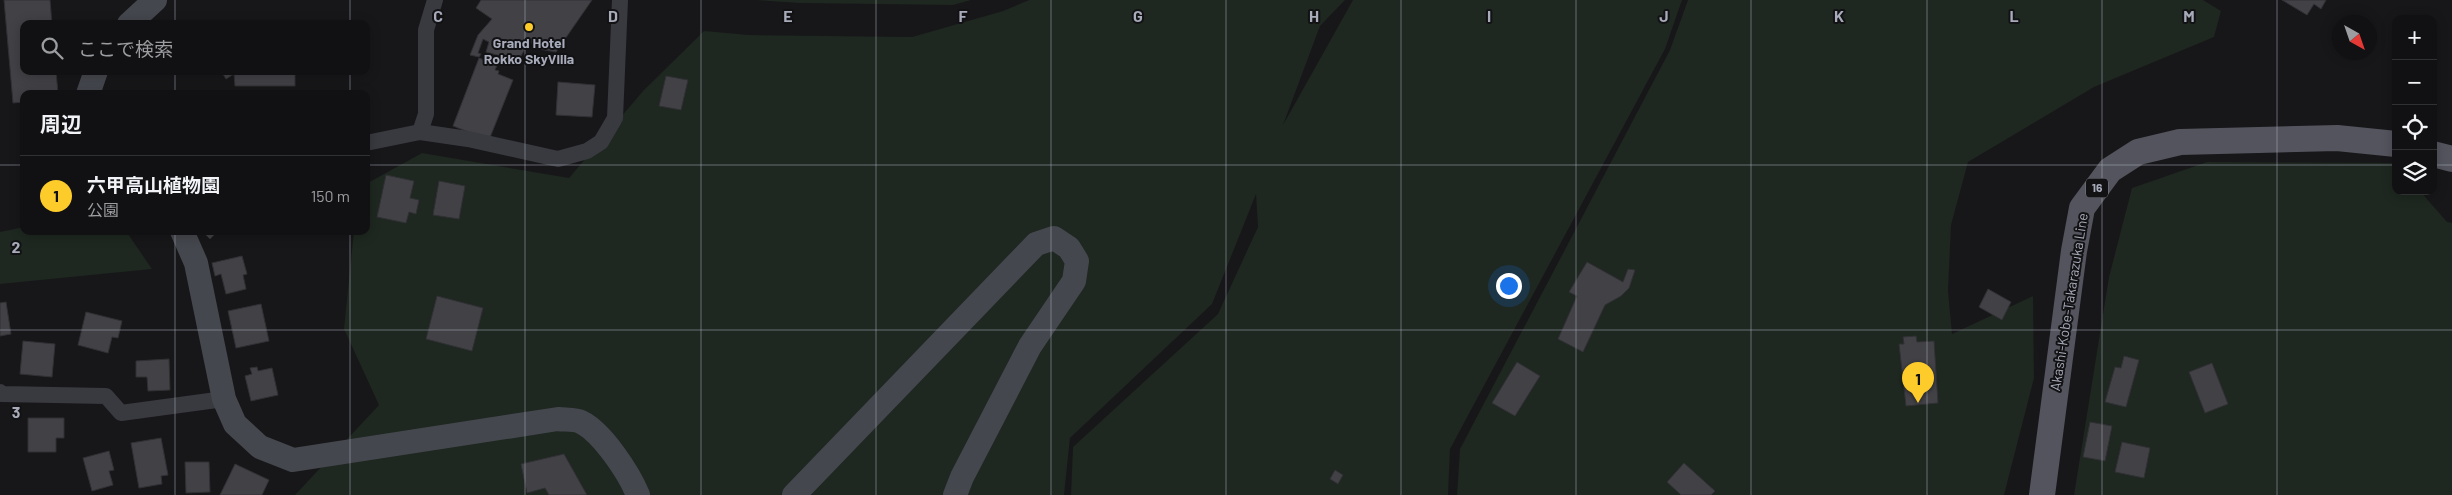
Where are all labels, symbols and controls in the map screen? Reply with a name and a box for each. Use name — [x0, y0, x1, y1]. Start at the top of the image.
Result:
text: C — [433, 6, 443, 25]
text: D — [608, 6, 618, 25]
text: E — [783, 6, 793, 25]
text: F — [959, 6, 968, 25]
text: G — [1133, 6, 1143, 25]
text: H — [1309, 6, 1319, 25]
text: I — [1487, 6, 1491, 25]
text: J — [1659, 6, 1669, 25]
text: K — [1834, 6, 1844, 25]
text: L — [2009, 6, 2019, 25]
text: M — [2183, 6, 2195, 25]
north arrow — [2332, 15, 2377, 60]
map controls — [2392, 15, 2437, 195]
button: + — [2392, 15, 2437, 60]
search box — [20, 20, 370, 75]
marker: Grand Hotel Rokko SkyVilla — [523, 21, 535, 33]
icon: search — [38, 34, 66, 62]
place label: Grand Hotel Rokko SkyVilla — [484, 34, 574, 67]
text: ここで検索 — [78, 37, 173, 60]
button: − — [2392, 60, 2437, 105]
button: locate — [2392, 105, 2437, 150]
text: 周辺 — [40, 111, 82, 136]
button: layers — [2392, 150, 2437, 195]
text: 六甲高山植物園 — [87, 173, 220, 196]
road number: 16 — [2086, 178, 2108, 198]
text: 1 — [53, 186, 59, 205]
text: 150 m — [311, 186, 350, 205]
text: 公園 — [87, 200, 119, 219]
street label: Akashi-Kobe-Takarazuka Line — [2046, 212, 2091, 392]
text: 2 — [12, 237, 21, 256]
your location — [1496, 273, 1522, 299]
pin: 1 — [1902, 362, 1934, 403]
text: 3 — [12, 402, 20, 421]

